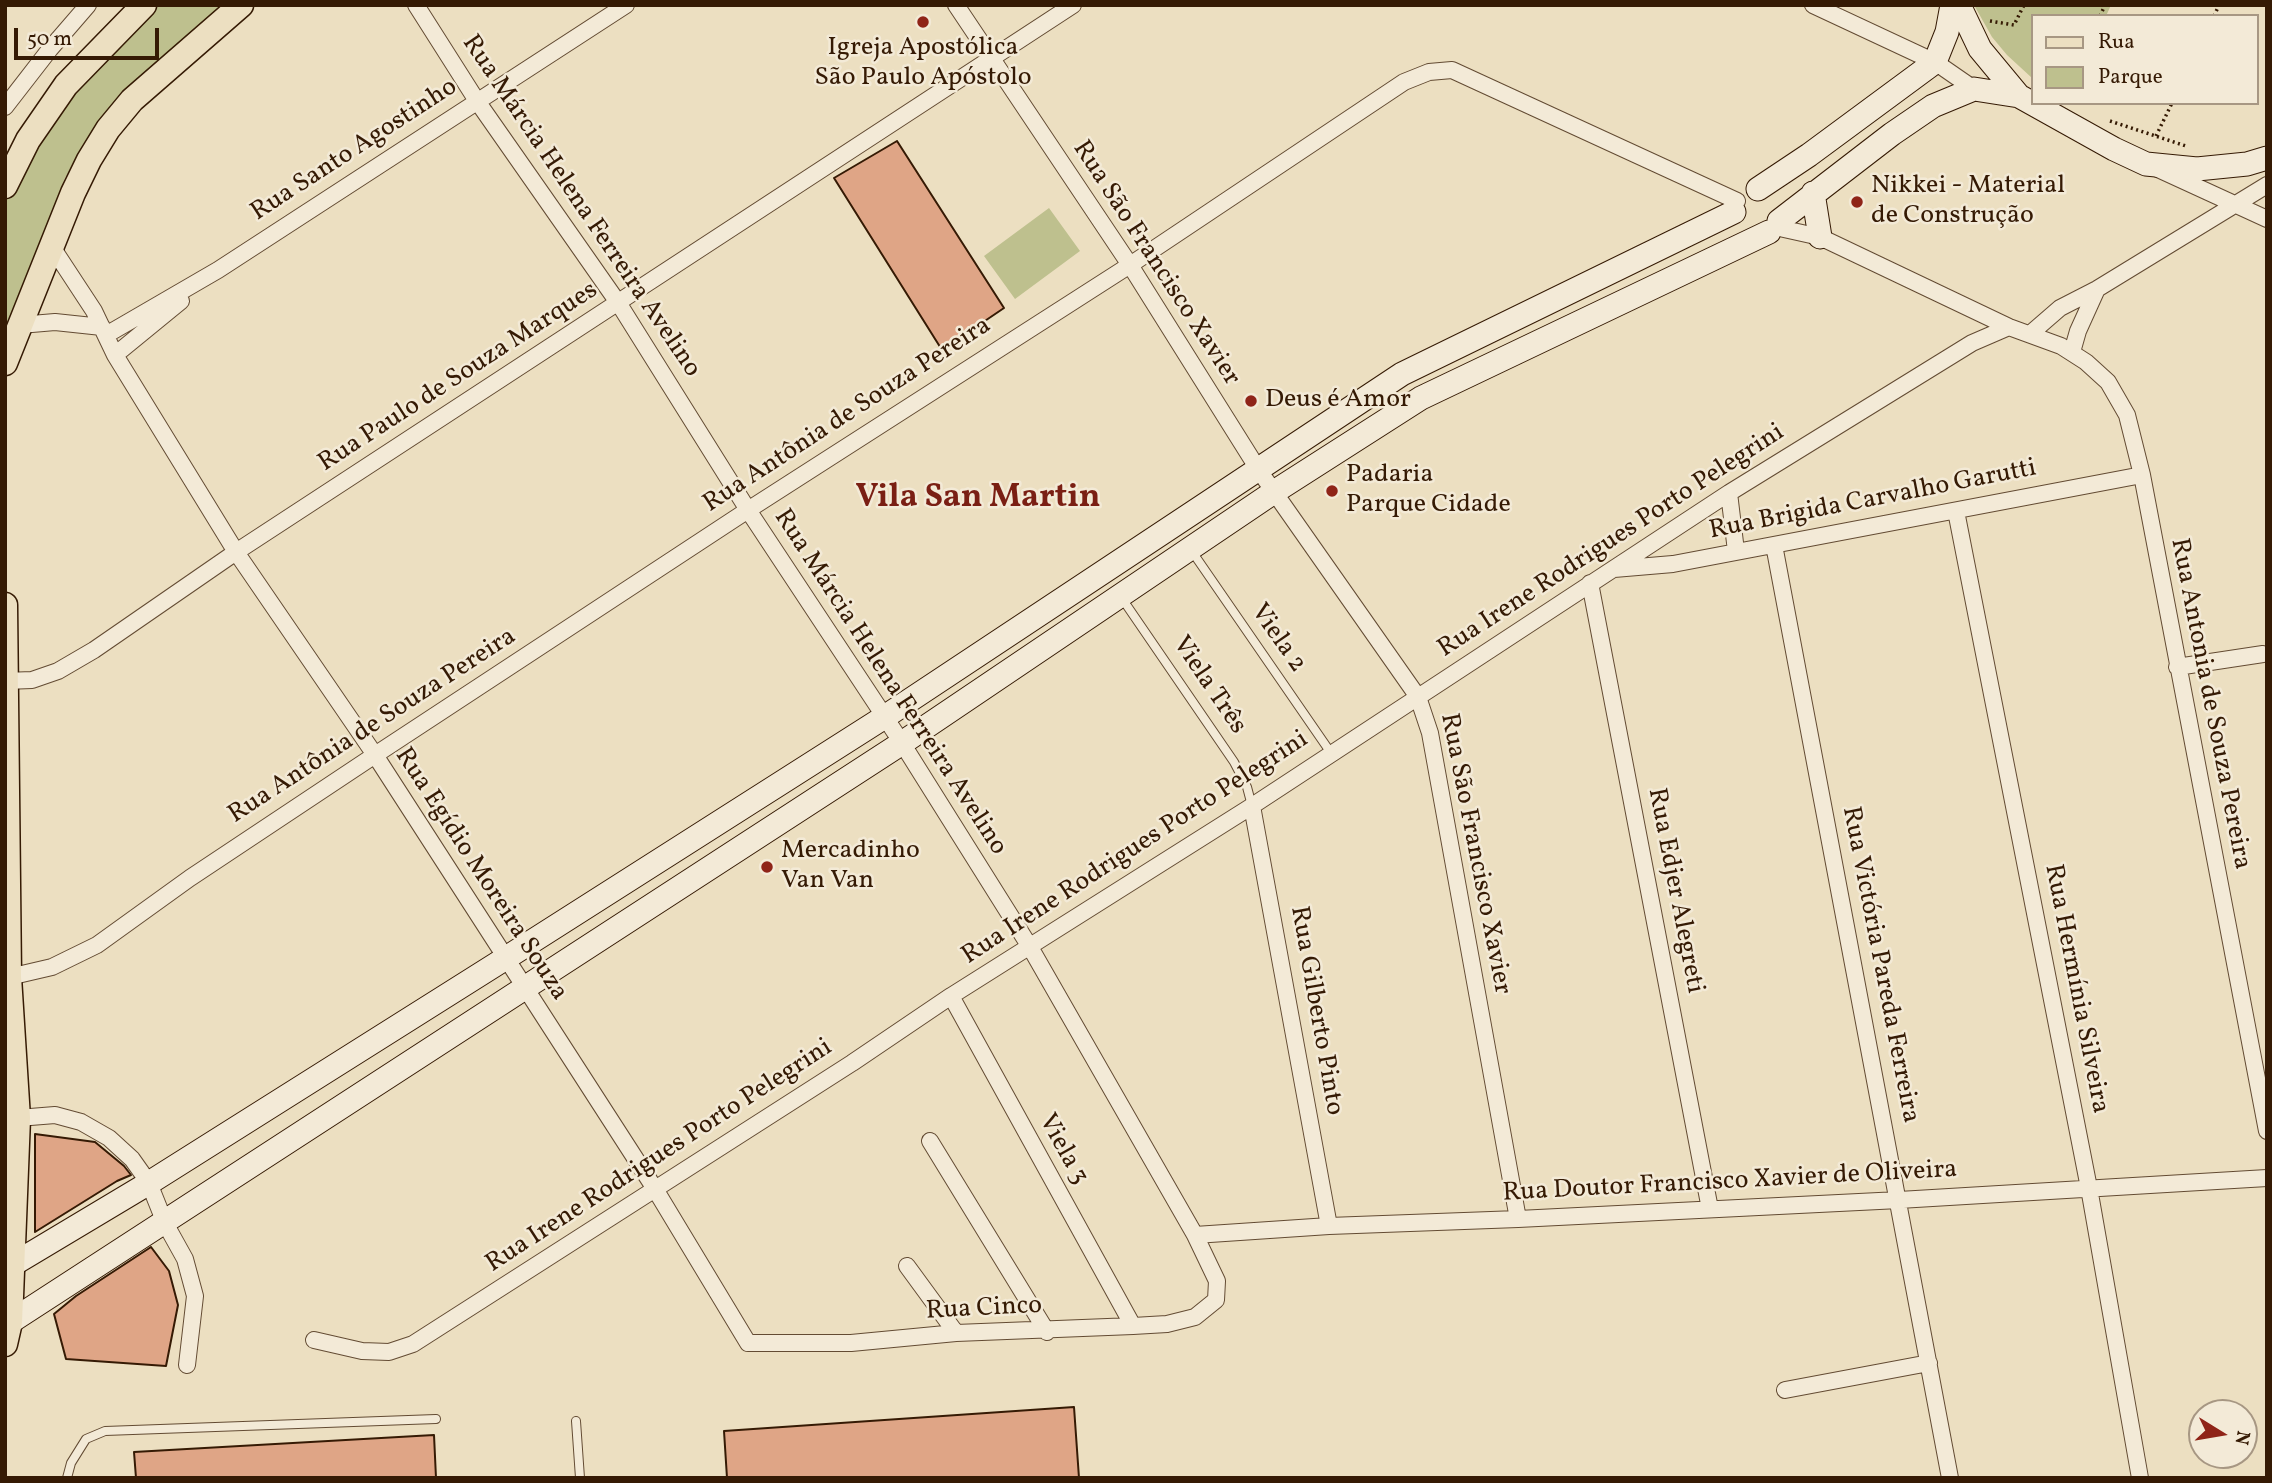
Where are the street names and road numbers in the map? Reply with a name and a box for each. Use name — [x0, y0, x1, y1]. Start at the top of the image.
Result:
street label: Rua Márcia Helena Ferreira Avelino — [454, 30, 706, 384]
street label: Rua Santo Agostinho — [246, 73, 464, 229]
street label: Rua São Francisco Xavier — [1064, 136, 1246, 392]
street label: Rua Paulo de Souza Marques — [314, 276, 604, 480]
street label: Rua Antônia de Souza Pereira — [698, 311, 998, 521]
street label: Rua Irene Rodrigues Porto Pelegrini — [1433, 418, 1791, 666]
street label: Rua Brigida Carvalho Garutti — [1707, 454, 2039, 548]
street label: Rua Márcia Helena Ferreira Avelino — [765, 504, 1013, 862]
street label: Rua Antonia de Souza Pereira — [2162, 536, 2256, 872]
street label: Viela 2 — [1242, 599, 1312, 679]
street label: Rua Antônia de Souza Pereira — [223, 622, 523, 832]
street label: Viela Três — [1164, 631, 1252, 741]
street label: Rua São Francisco Xavier — [1431, 711, 1517, 997]
street label: Rua Irene Rodrigues Porto Pelegrini — [957, 725, 1315, 973]
street label: Rua Egídio Moreira Souza — [387, 743, 573, 1007]
street label: Rua Edjer Alegreti — [1639, 786, 1709, 996]
street label: Rua Victória Pareda Ferreira — [1833, 804, 1925, 1126]
street label: Rua Hermínia Silveira — [2036, 862, 2114, 1116]
street label: Rua Gilberto Pinto — [1281, 904, 1349, 1118]
street label: Rua Irene Rodrigues Porto Pelegrini — [481, 1033, 839, 1281]
street label: Viela 3 — [1030, 1109, 1094, 1191]
street label: Rua Doutor Francisco Xavier de Oliveira — [1502, 1156, 1958, 1210]
street label: Rua Cinco — [925, 1291, 1043, 1329]

